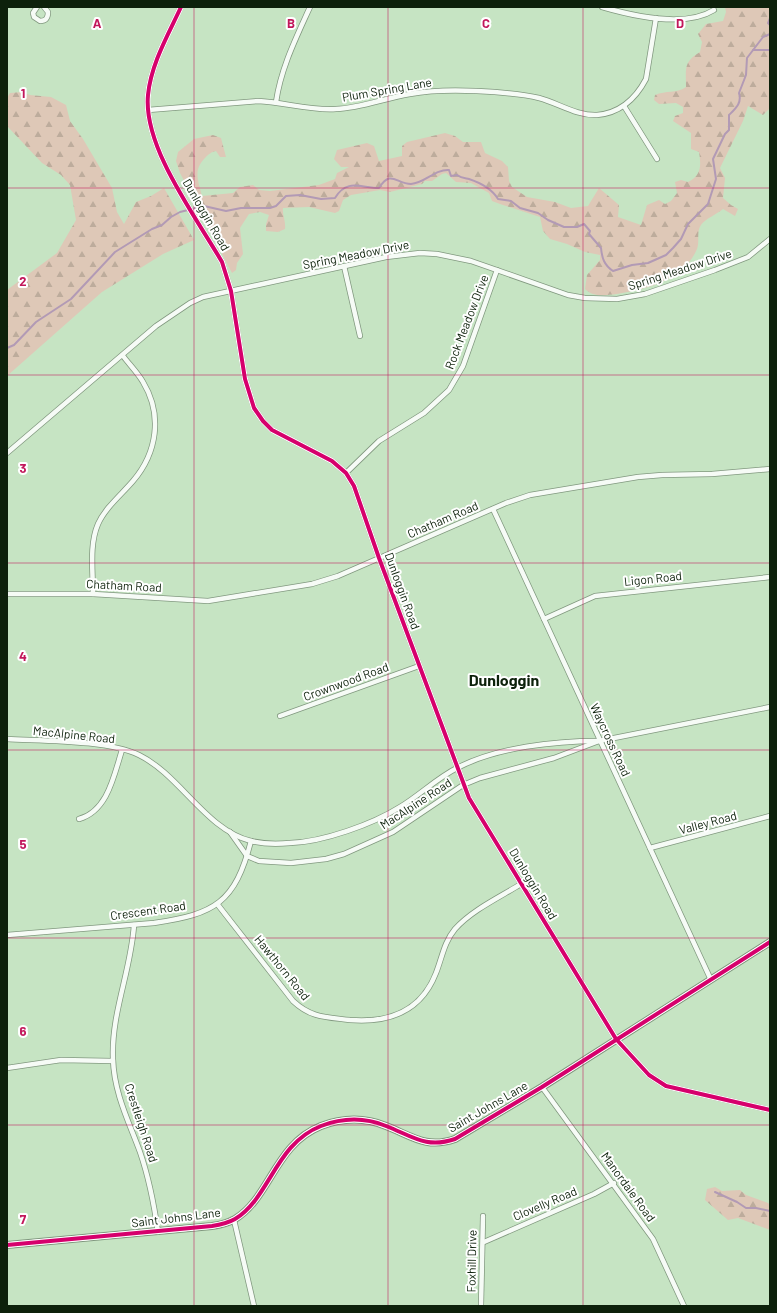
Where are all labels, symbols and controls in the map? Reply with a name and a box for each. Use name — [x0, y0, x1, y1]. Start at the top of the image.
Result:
text: A — [93, 15, 102, 31]
text: B — [287, 15, 295, 31]
text: C — [482, 15, 490, 31]
text: D — [676, 15, 684, 31]
street label: Plum Spring Lane — [341, 74, 433, 104]
text: 1 — [21, 85, 25, 101]
street label: Dunloggin Road — [181, 176, 233, 253]
street label: Spring Meadow Drive — [301, 237, 410, 271]
street label: Spring Meadow Drive — [626, 246, 733, 292]
street label: Rock Meadow Drive — [442, 272, 491, 371]
text: 2 — [19, 273, 27, 289]
text: 3 — [19, 460, 27, 476]
street label: Chatham Road — [405, 498, 480, 540]
street label: Dunloggin Road — [383, 550, 423, 631]
street label: Ligon Road — [623, 568, 683, 588]
street label: Chatham Road — [86, 576, 162, 594]
text: 4 — [19, 648, 27, 664]
street label: Crownwood Road — [301, 659, 390, 703]
district label: Dunloggin — [469, 670, 539, 689]
street label: Waycross Road — [588, 701, 634, 778]
street label: MacAlpine Road — [32, 723, 116, 745]
street label: MacAlpine Road — [377, 775, 454, 831]
street label: Valley Road — [678, 808, 738, 836]
text: 5 — [19, 836, 27, 852]
street label: Dunloggin Road — [507, 845, 561, 922]
street label: Crescent Road — [109, 898, 186, 922]
street label: Hawthorn Road — [252, 932, 313, 1003]
text: 6 — [20, 1023, 27, 1039]
street label: Saint Johns Lane — [445, 1078, 530, 1135]
street label: Crestleigh Road — [123, 1082, 161, 1164]
street label: Manordale Road — [599, 1149, 659, 1224]
street label: Clovelly Road — [510, 1183, 579, 1223]
street label: Saint Johns Lane — [131, 1205, 221, 1229]
text: 7 — [20, 1211, 27, 1227]
street label: Foxhill Drive — [463, 1230, 479, 1292]

